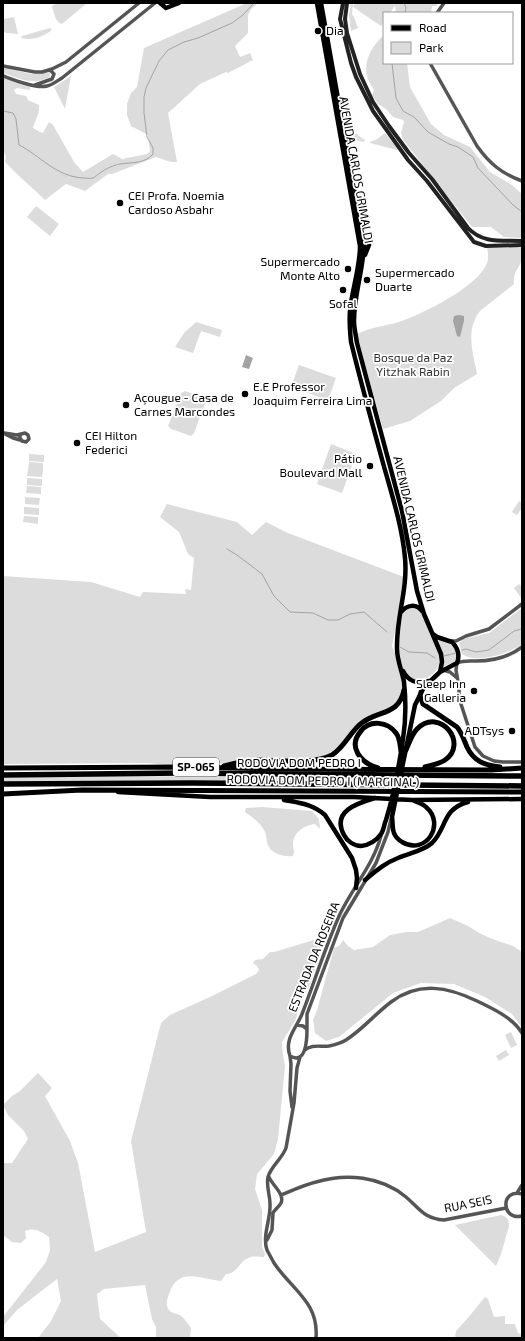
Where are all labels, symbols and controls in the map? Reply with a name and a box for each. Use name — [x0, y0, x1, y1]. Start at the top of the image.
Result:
legend — [383, 12, 513, 64]
text: Road — [419, 20, 447, 34]
place label: Dia — [326, 23, 344, 37]
marker: Dia — [313, 26, 323, 36]
text: Park — [419, 40, 444, 54]
street label: AVENIDA CARLOS GRIMALDI — [337, 95, 377, 244]
place label: CEI Profa. Noemia Cardoso Asbahr — [128, 188, 224, 216]
marker: CEI Profa. Noemia Cardoso Asbahr — [115, 198, 125, 208]
place label: Supermercado Monte Alto — [260, 254, 340, 282]
marker: Supermercado Monte Alto — [343, 264, 353, 274]
place label: Supermercado Duarte — [375, 265, 455, 293]
marker: Supermercado Duarte — [362, 275, 372, 285]
marker: Sofal — [338, 285, 348, 295]
place label: Sofal — [329, 296, 358, 310]
park label: Bosque da Paz Yitzhak Rabin — [373, 350, 453, 378]
place label: E.E Professor Joaquim Ferreira Lima — [253, 379, 372, 407]
marker: E.E Professor Joaquim Ferreira Lima — [240, 389, 250, 399]
place label: Açougue - Casa de Carnes Marcondes — [134, 390, 235, 418]
marker: Açougue - Casa de Carnes Marcondes — [121, 400, 131, 410]
place label: CEI Hilton Federici — [85, 428, 137, 456]
marker: CEI Hilton Federici — [72, 438, 82, 448]
place label: Pátio Boulevard Mall — [280, 451, 362, 479]
street label: AVENIDA CARLOS GRIMALDI — [391, 455, 439, 603]
marker: Pátio Boulevard Mall — [365, 461, 375, 471]
place label: Sleep Inn Galleria — [416, 676, 466, 704]
marker: Sleep Inn Galleria — [469, 686, 479, 696]
place label: ADTsys — [464, 723, 504, 737]
marker: ADTsys — [507, 726, 517, 736]
street label: RODOVIA DOM PEDRO I — [237, 755, 361, 769]
road number: SP-065 — [173, 758, 219, 776]
street label: RODOVIA DOM PEDRO I (MARGINAL) — [227, 771, 419, 789]
street label: ESTRADA DA ROSEIRA — [285, 899, 342, 1014]
street label: RUA SEIS — [443, 1191, 493, 1215]

